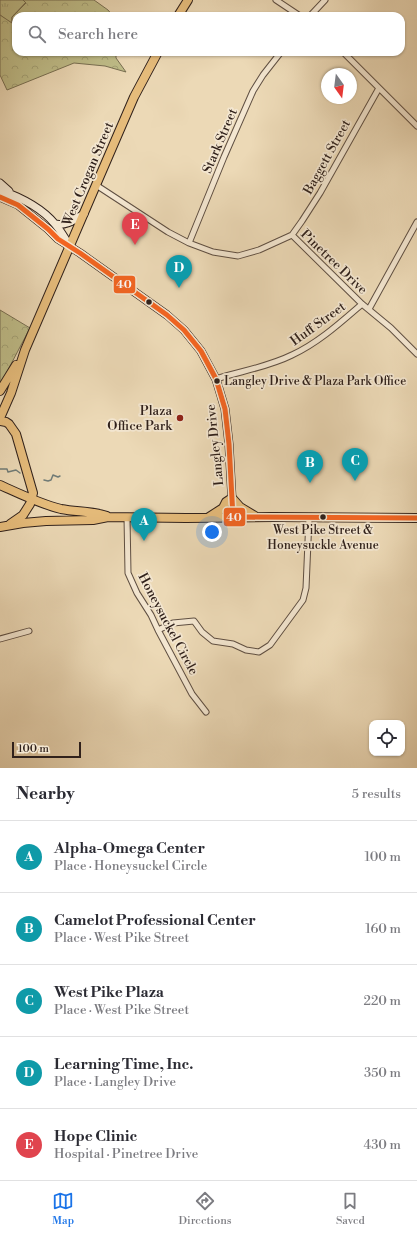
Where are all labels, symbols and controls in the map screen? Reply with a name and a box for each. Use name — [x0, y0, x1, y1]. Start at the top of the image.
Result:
search box — [12, 12, 405, 56]
icon: search — [26, 23, 48, 45]
text: Search here — [58, 25, 138, 44]
north arrow — [321, 68, 357, 104]
street label: Stark Street — [199, 106, 241, 176]
street label: Baggett Street — [299, 117, 354, 198]
street label: West Crogan Street — [58, 119, 117, 229]
pin: E — [122, 212, 148, 245]
street label: Pinetree Drive — [297, 226, 371, 298]
pin: D — [166, 255, 192, 288]
line badge: 40 — [113, 275, 136, 294]
text: 40 — [116, 278, 132, 292]
unlabelled marker — [144, 297, 154, 307]
street label: Huff Street — [287, 298, 349, 349]
place label: Langley Drive & Plaza Park Office — [224, 374, 406, 389]
marker: Langley Drive & Plaza Park Office — [212, 376, 222, 386]
place label: Plaza Office Park — [107, 403, 173, 434]
street label: Langley Drive — [203, 403, 227, 487]
marker: Plaza Office Park — [175, 413, 185, 423]
pin: C — [342, 448, 368, 481]
pin: B — [297, 450, 323, 483]
line badge: 40 — [223, 507, 246, 527]
pin: A — [131, 508, 157, 541]
text: 40 — [226, 511, 242, 525]
marker: West Pike Street & Honeysuckle Avenue — [318, 512, 328, 522]
your location — [202, 522, 222, 542]
place label: West Pike Street & Honeysuckle Avenue — [267, 523, 379, 553]
street label: Honeysuckel Circle — [134, 570, 202, 678]
map controls — [369, 720, 405, 756]
button: locate — [369, 720, 405, 756]
scale bar — [12, 740, 81, 759]
text: 100 m — [18, 742, 49, 756]
text: Nearby — [16, 783, 75, 805]
text: 5 results — [352, 786, 401, 802]
text: Alpha-Omega Center — [54, 839, 205, 858]
text: A — [24, 849, 34, 865]
text: 100 m — [365, 849, 401, 865]
text: Place · Honeysuckel Circle — [54, 858, 207, 874]
text: Camelot Professional Center — [54, 911, 256, 930]
text: B — [24, 921, 34, 937]
text: 160 m — [365, 921, 401, 937]
text: Place · West Pike Street — [54, 930, 189, 946]
text: West Pike Plaza — [54, 983, 164, 1002]
text: C — [24, 993, 34, 1009]
text: 220 m — [363, 993, 401, 1009]
text: Place · West Pike Street — [54, 1002, 189, 1018]
text: Learning Time, Inc. — [54, 1055, 193, 1074]
text: D — [24, 1065, 34, 1081]
text: 350 m — [364, 1065, 401, 1081]
text: Place · Langley Drive — [54, 1074, 176, 1090]
text: Hope Clinic — [54, 1127, 137, 1146]
text: E — [24, 1137, 34, 1153]
text: 430 m — [363, 1137, 401, 1153]
text: Hospital · Pinetree Drive — [54, 1146, 198, 1162]
tab: Map — [52, 1190, 74, 1228]
tab: Directions — [179, 1190, 232, 1228]
tab: Saved — [336, 1190, 365, 1228]

